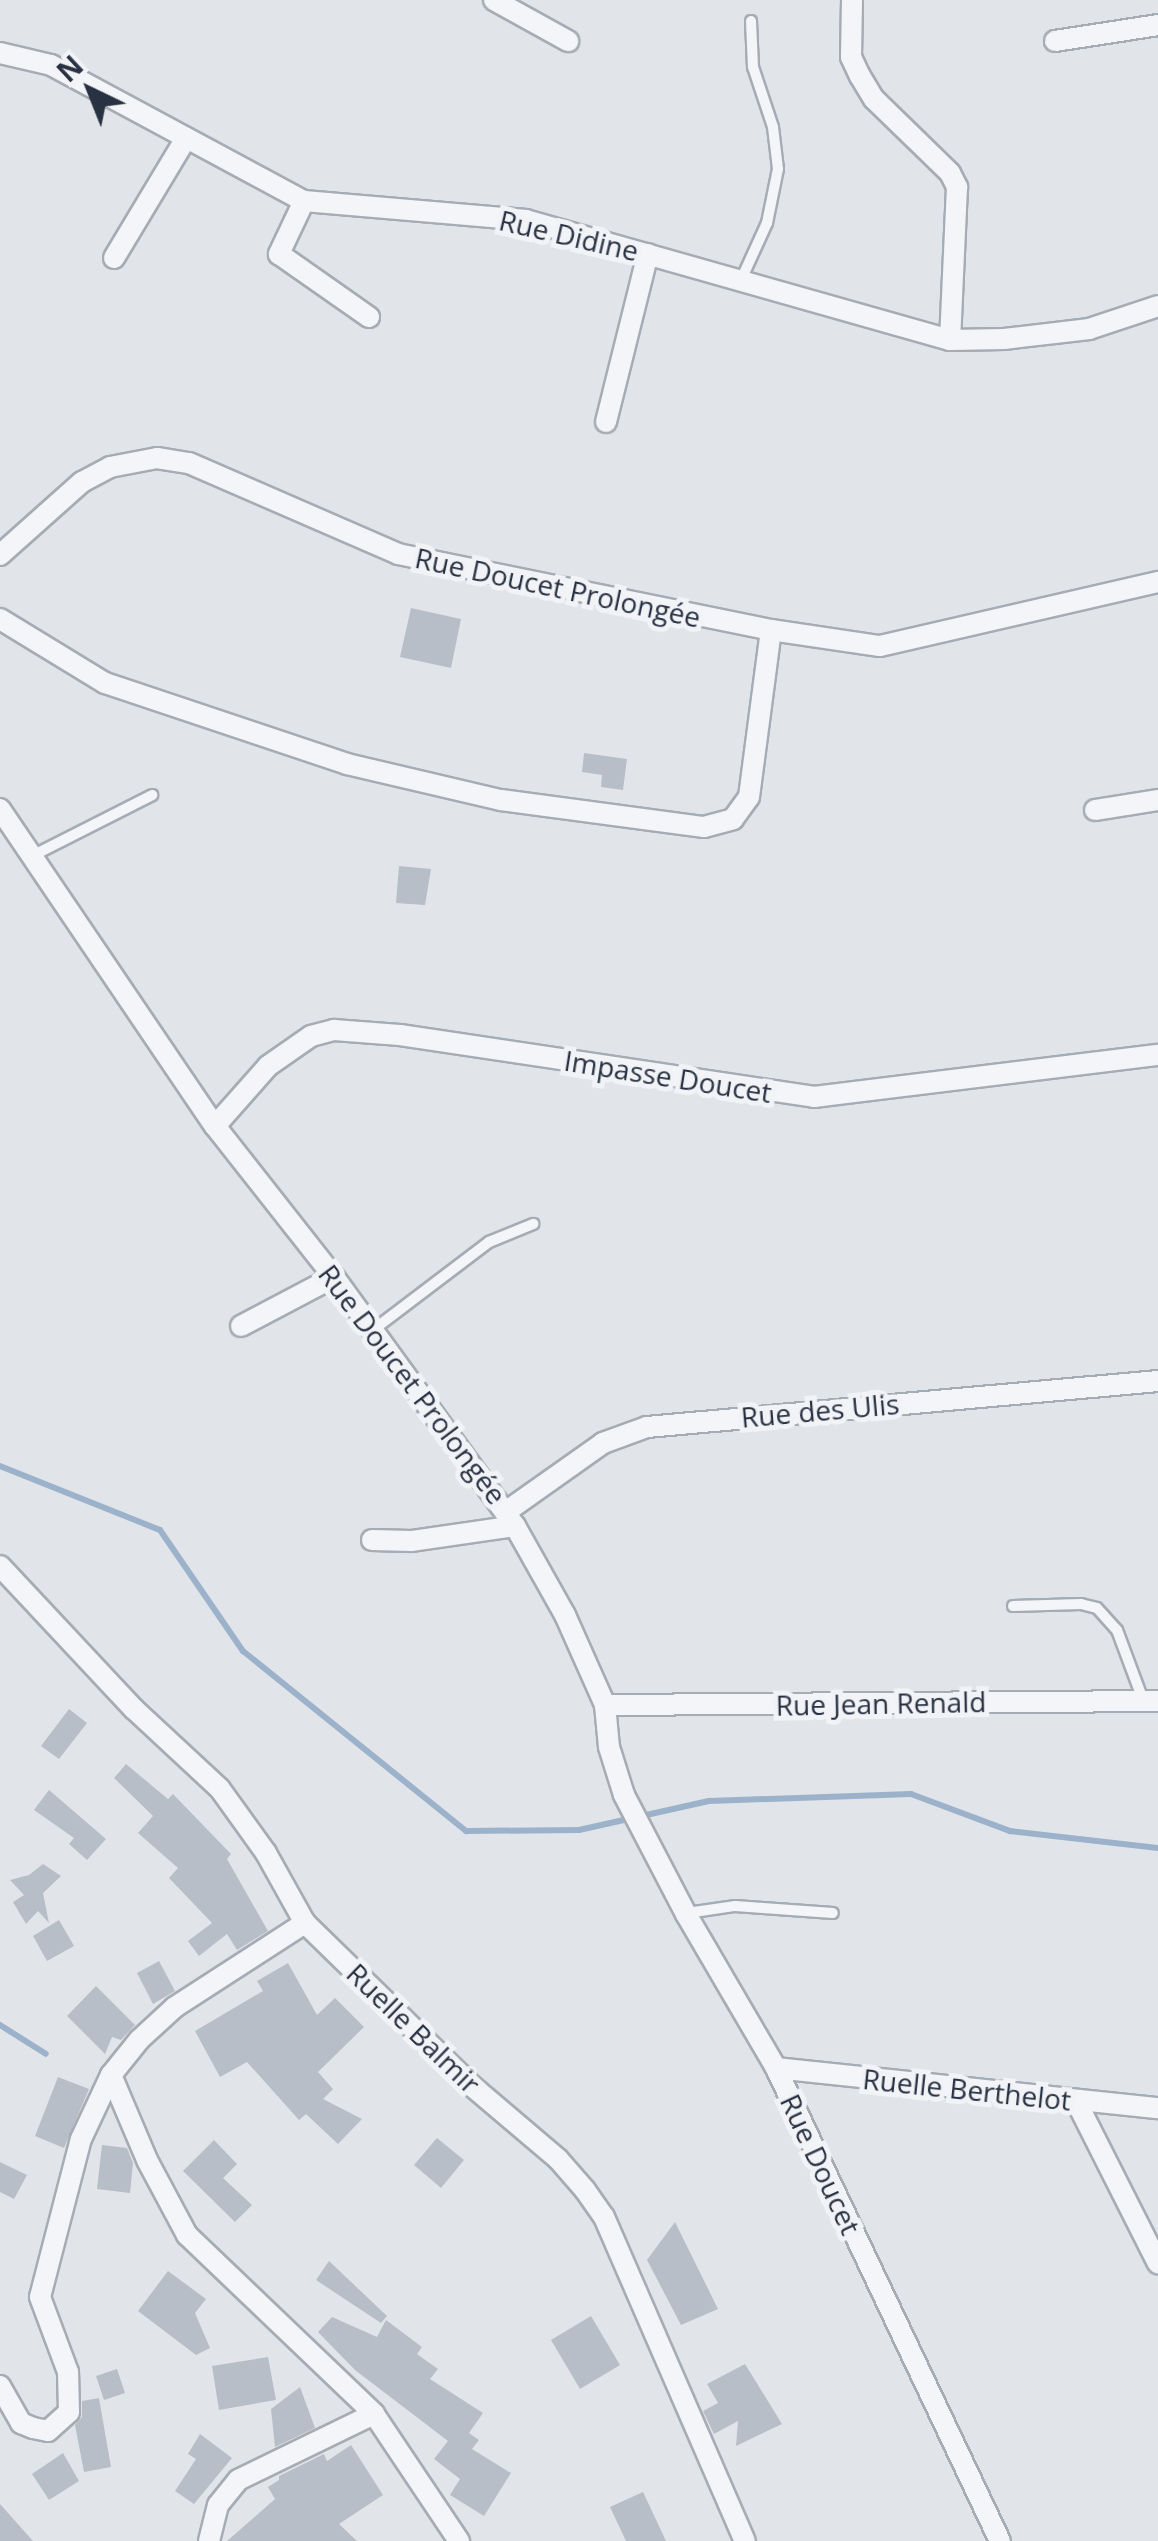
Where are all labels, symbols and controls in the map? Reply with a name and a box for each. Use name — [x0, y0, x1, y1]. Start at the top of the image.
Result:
north arrow — [40, 40, 140, 140]
text: N — [48, 46, 91, 90]
street label: Rue Didine — [496, 203, 642, 267]
street label: Rue Doucet Prolongée — [412, 540, 704, 634]
street label: Impasse Doucet — [562, 1043, 774, 1109]
street label: Rue Doucet Prolongée — [312, 1258, 514, 1510]
street label: Rue des Ulis — [739, 1386, 901, 1434]
street label: Rue Jean Renald — [775, 1684, 987, 1722]
street label: Ruelle Balmir — [340, 1956, 488, 2100]
street label: Ruelle Berthelot — [861, 2061, 1073, 2117]
street label: Rue Doucet — [774, 2089, 868, 2239]

